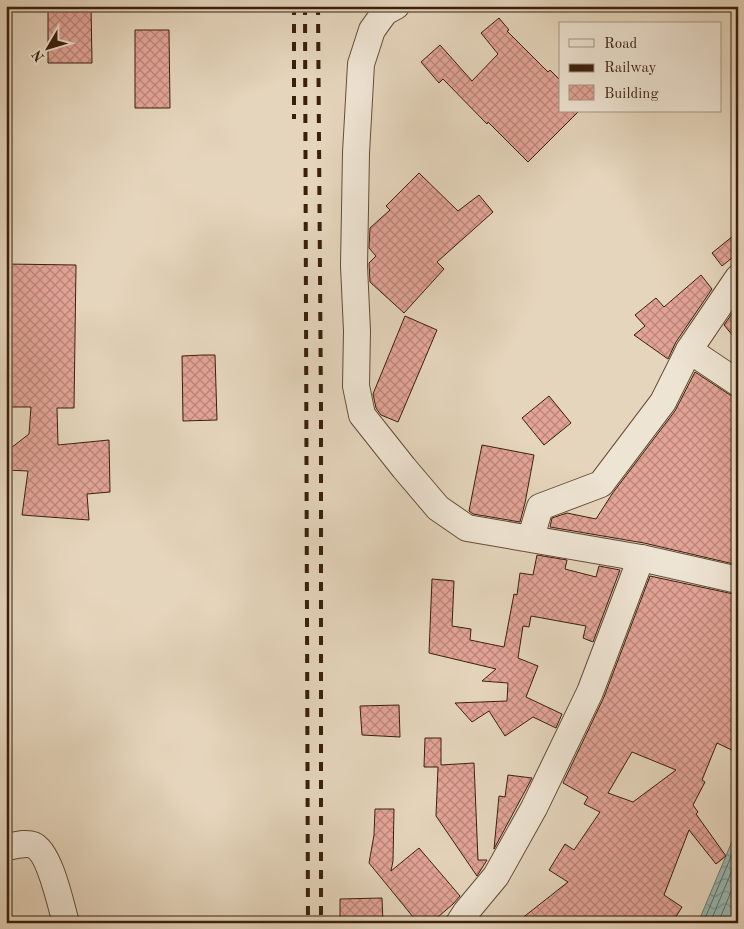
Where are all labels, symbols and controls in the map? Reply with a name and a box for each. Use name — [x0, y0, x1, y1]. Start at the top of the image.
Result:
north arrow — [22, 22, 72, 72]
legend — [559, 22, 722, 112]
text: Road — [604, 37, 638, 52]
text: N — [30, 47, 47, 64]
text: Railway — [604, 61, 657, 76]
text: Building — [604, 87, 659, 102]

